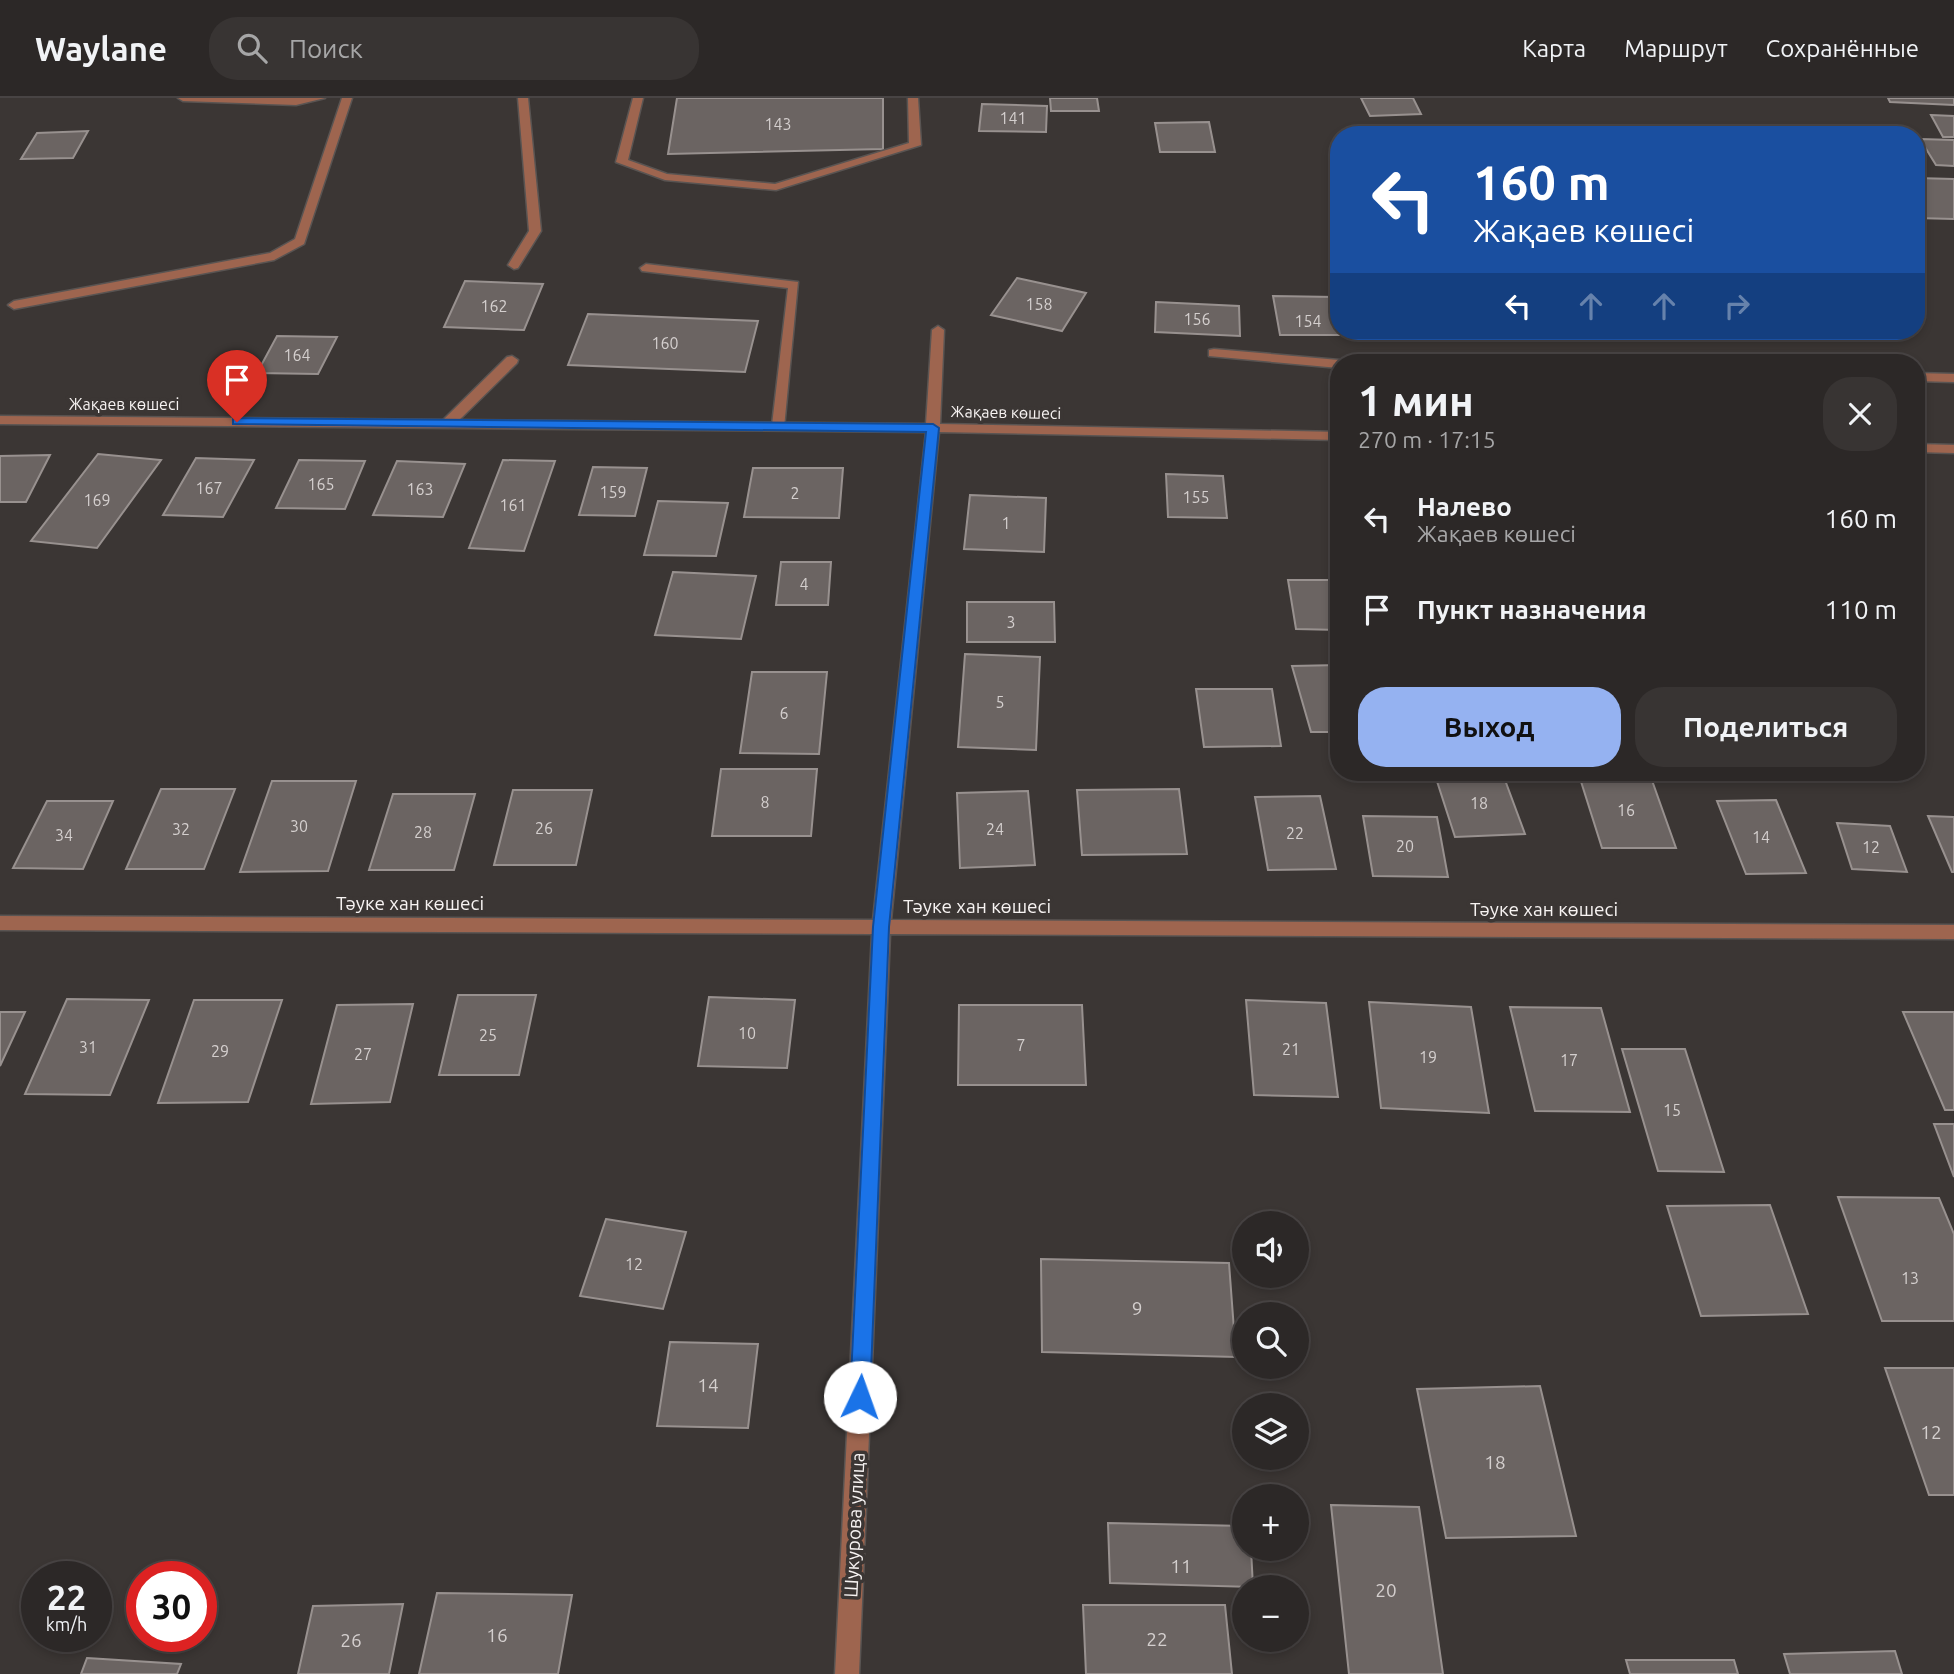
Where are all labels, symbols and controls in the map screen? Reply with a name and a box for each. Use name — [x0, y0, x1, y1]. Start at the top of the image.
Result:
search box — [209, 17, 699, 80]
icon: search — [233, 29, 271, 67]
text: Waylane — [35, 30, 167, 67]
text: Поиск — [289, 34, 363, 63]
text: Карта — [1522, 35, 1586, 62]
text: Маршрут — [1624, 35, 1728, 62]
text: Сохранённые — [1766, 35, 1919, 62]
house number: 141 — [999, 109, 1027, 127]
house number: 143 — [764, 115, 792, 133]
icon: left — [1358, 154, 1449, 245]
text: 160 m — [1473, 154, 1610, 209]
text: Жақаев көшесі — [1473, 212, 1694, 248]
icon: left — [1499, 287, 1537, 325]
icon: ahead — [1572, 287, 1610, 325]
icon: ahead — [1645, 287, 1683, 325]
icon: right — [1718, 287, 1756, 325]
house number: 158 — [1025, 295, 1053, 313]
house number: 162 — [480, 297, 508, 315]
house number: 156 — [1183, 310, 1211, 328]
house number: 154 — [1294, 312, 1322, 330]
house number: 160 — [651, 334, 679, 352]
house number: 164 — [283, 346, 311, 364]
pin — [207, 350, 267, 422]
icon: arrive — [218, 361, 256, 399]
text: 1 мин — [1358, 377, 1474, 424]
button: close — [1823, 377, 1897, 451]
street label: Жақаев көшесі — [69, 395, 179, 413]
street label: Жақаев көшесі — [951, 402, 1061, 422]
text: 270 m · 17:15 — [1358, 427, 1496, 452]
house number: 165 — [307, 475, 335, 493]
house number: 167 — [195, 479, 223, 497]
house number: 163 — [406, 480, 434, 498]
house number: 159 — [599, 483, 627, 501]
house number: 2 — [790, 484, 800, 502]
house number: 155 — [1182, 488, 1210, 506]
house number: 169 — [83, 491, 111, 509]
text: Налево — [1417, 492, 1512, 521]
house number: 161 — [499, 496, 527, 514]
icon: left — [1358, 500, 1396, 538]
text: 160 m — [1825, 504, 1897, 533]
house number: 1 — [1001, 514, 1011, 532]
text: Жақаев көшесі — [1417, 521, 1576, 546]
house number: 4 — [799, 575, 809, 593]
icon: arrive — [1358, 591, 1396, 629]
text: Пункт назначения — [1417, 595, 1647, 624]
text: 110 m — [1825, 595, 1897, 624]
house number: 3 — [1006, 613, 1016, 631]
button: Выход — [1358, 687, 1621, 767]
button: Поделиться — [1635, 687, 1897, 767]
house number: 5 — [995, 693, 1005, 711]
house number: 6 — [779, 704, 789, 722]
house number: 8 — [760, 793, 770, 811]
house number: 18 — [1470, 794, 1488, 812]
house number: 16 — [1617, 801, 1635, 819]
house number: 30 — [290, 817, 308, 835]
house number: 26 — [535, 819, 553, 837]
house number: 32 — [172, 820, 190, 838]
house number: 24 — [986, 820, 1004, 838]
house number: 28 — [414, 823, 432, 841]
house number: 22 — [1286, 824, 1304, 842]
house number: 34 — [55, 826, 73, 844]
house number: 14 — [1752, 828, 1770, 846]
house number: 20 — [1396, 837, 1414, 855]
house number: 12 — [1862, 838, 1880, 856]
street label: Тәуке хан көшесі — [336, 892, 484, 914]
street label: Тәуке хан көшесі — [903, 895, 1051, 917]
street label: Тәуке хан көшесі — [1470, 898, 1618, 920]
house number: 10 — [738, 1024, 756, 1042]
house number: 25 — [479, 1026, 497, 1044]
house number: 7 — [1016, 1036, 1026, 1054]
house number: 31 — [79, 1038, 97, 1056]
house number: 21 — [1282, 1040, 1300, 1058]
house number: 29 — [211, 1042, 229, 1060]
house number: 27 — [354, 1045, 372, 1063]
house number: 19 — [1419, 1048, 1437, 1066]
house number: 17 — [1560, 1051, 1578, 1069]
house number: 15 — [1663, 1101, 1681, 1119]
map controls — [1232, 1211, 1309, 1652]
button: sound — [1232, 1211, 1309, 1288]
house number: 12 — [625, 1255, 643, 1273]
house number: 13 — [1901, 1269, 1919, 1287]
house number: 9 — [1132, 1297, 1142, 1319]
button: search — [1232, 1302, 1309, 1379]
position arrow — [823, 1360, 897, 1434]
house number: 14 — [697, 1374, 719, 1396]
button: layers — [1232, 1393, 1309, 1470]
house number: 12 — [1920, 1421, 1942, 1443]
house number: 18 — [1484, 1451, 1506, 1473]
street label: Шукурова улица — [839, 1452, 869, 1598]
button: + — [1232, 1484, 1309, 1561]
house number: 11 — [1170, 1555, 1192, 1577]
speed limit sign: 30 — [126, 1561, 217, 1652]
button: − — [1232, 1575, 1309, 1652]
text: 22 — [47, 1577, 86, 1617]
house number: 20 — [1375, 1579, 1397, 1601]
text: km/h — [46, 1614, 87, 1634]
house number: 16 — [486, 1624, 508, 1646]
house number: 22 — [1146, 1628, 1168, 1650]
house number: 26 — [340, 1629, 362, 1651]

